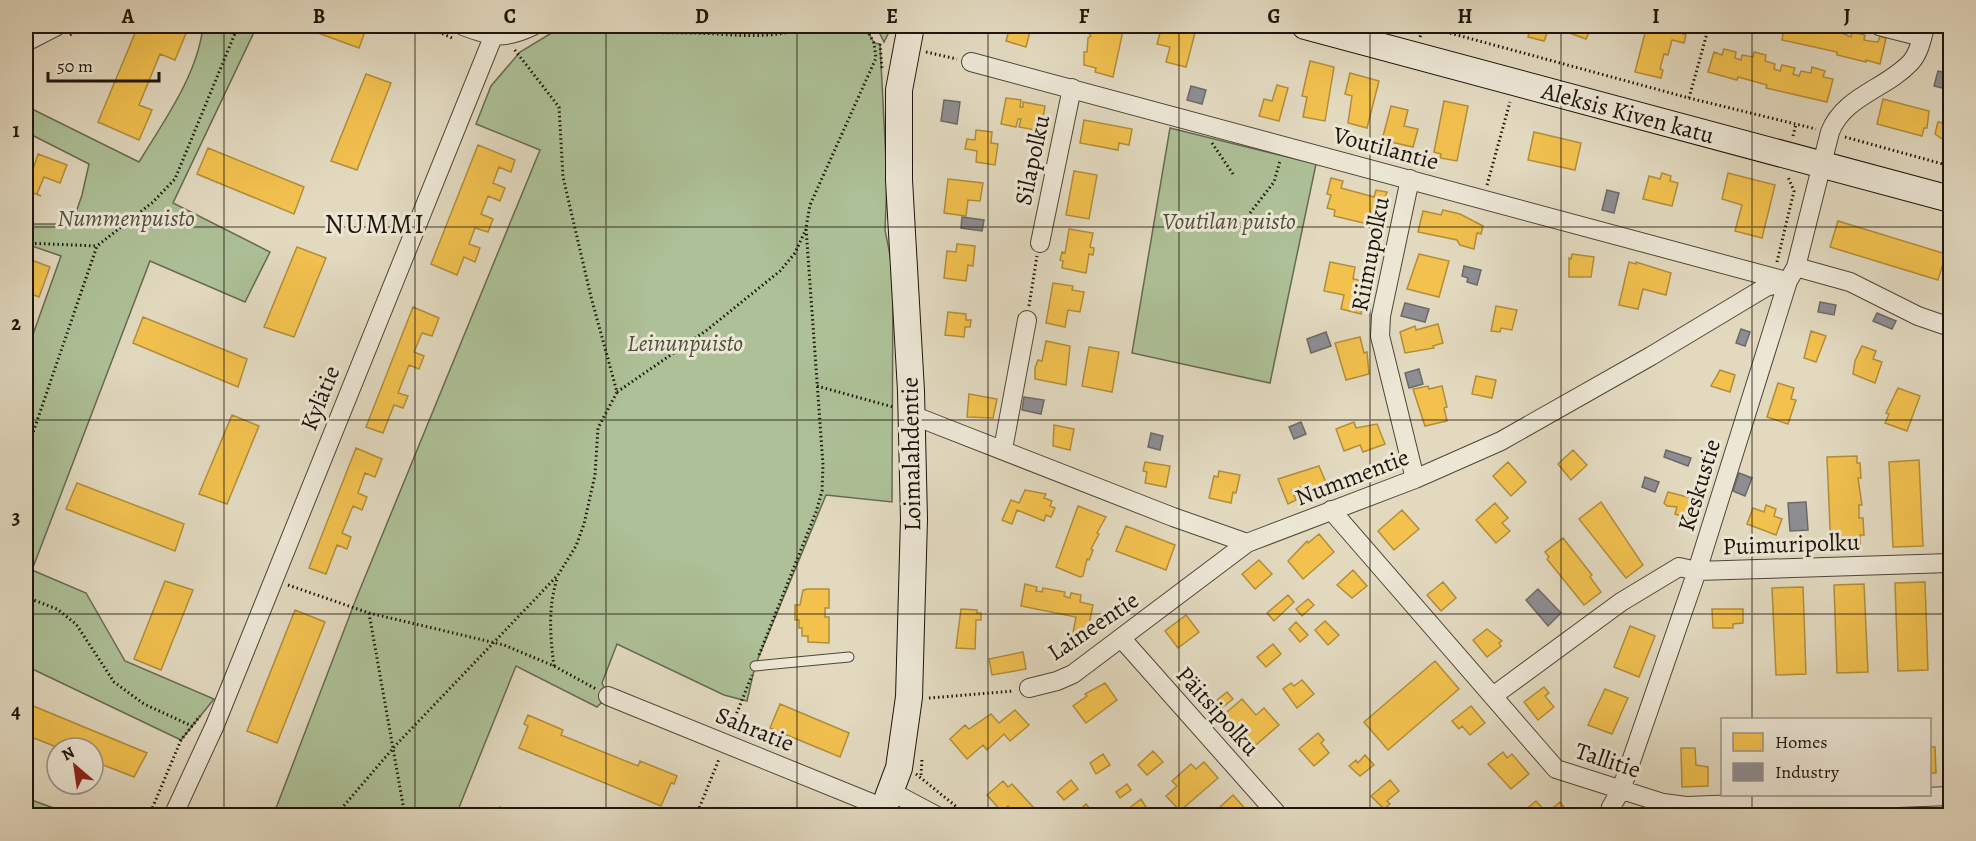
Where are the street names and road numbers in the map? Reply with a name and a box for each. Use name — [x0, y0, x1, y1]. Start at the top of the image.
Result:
street label: Aleksis Kiven katu — [1537, 74, 1718, 151]
street label: Silapolku — [1007, 112, 1057, 208]
street label: Voutilantie — [1329, 118, 1442, 177]
street label: Riimupolku — [1343, 194, 1397, 314]
street label: Kylätie — [293, 361, 347, 435]
street label: Loimalahdentie — [894, 377, 928, 531]
street label: Keskustie — [1670, 435, 1728, 535]
street label: Nummentie — [1290, 441, 1414, 513]
street label: Puimuripolku — [1722, 526, 1860, 562]
street label: Laineentie — [1041, 584, 1145, 668]
street label: Päitsipolku — [1169, 659, 1267, 763]
street label: Sahratie — [711, 699, 799, 759]
street label: Tallitie — [1571, 734, 1645, 786]

